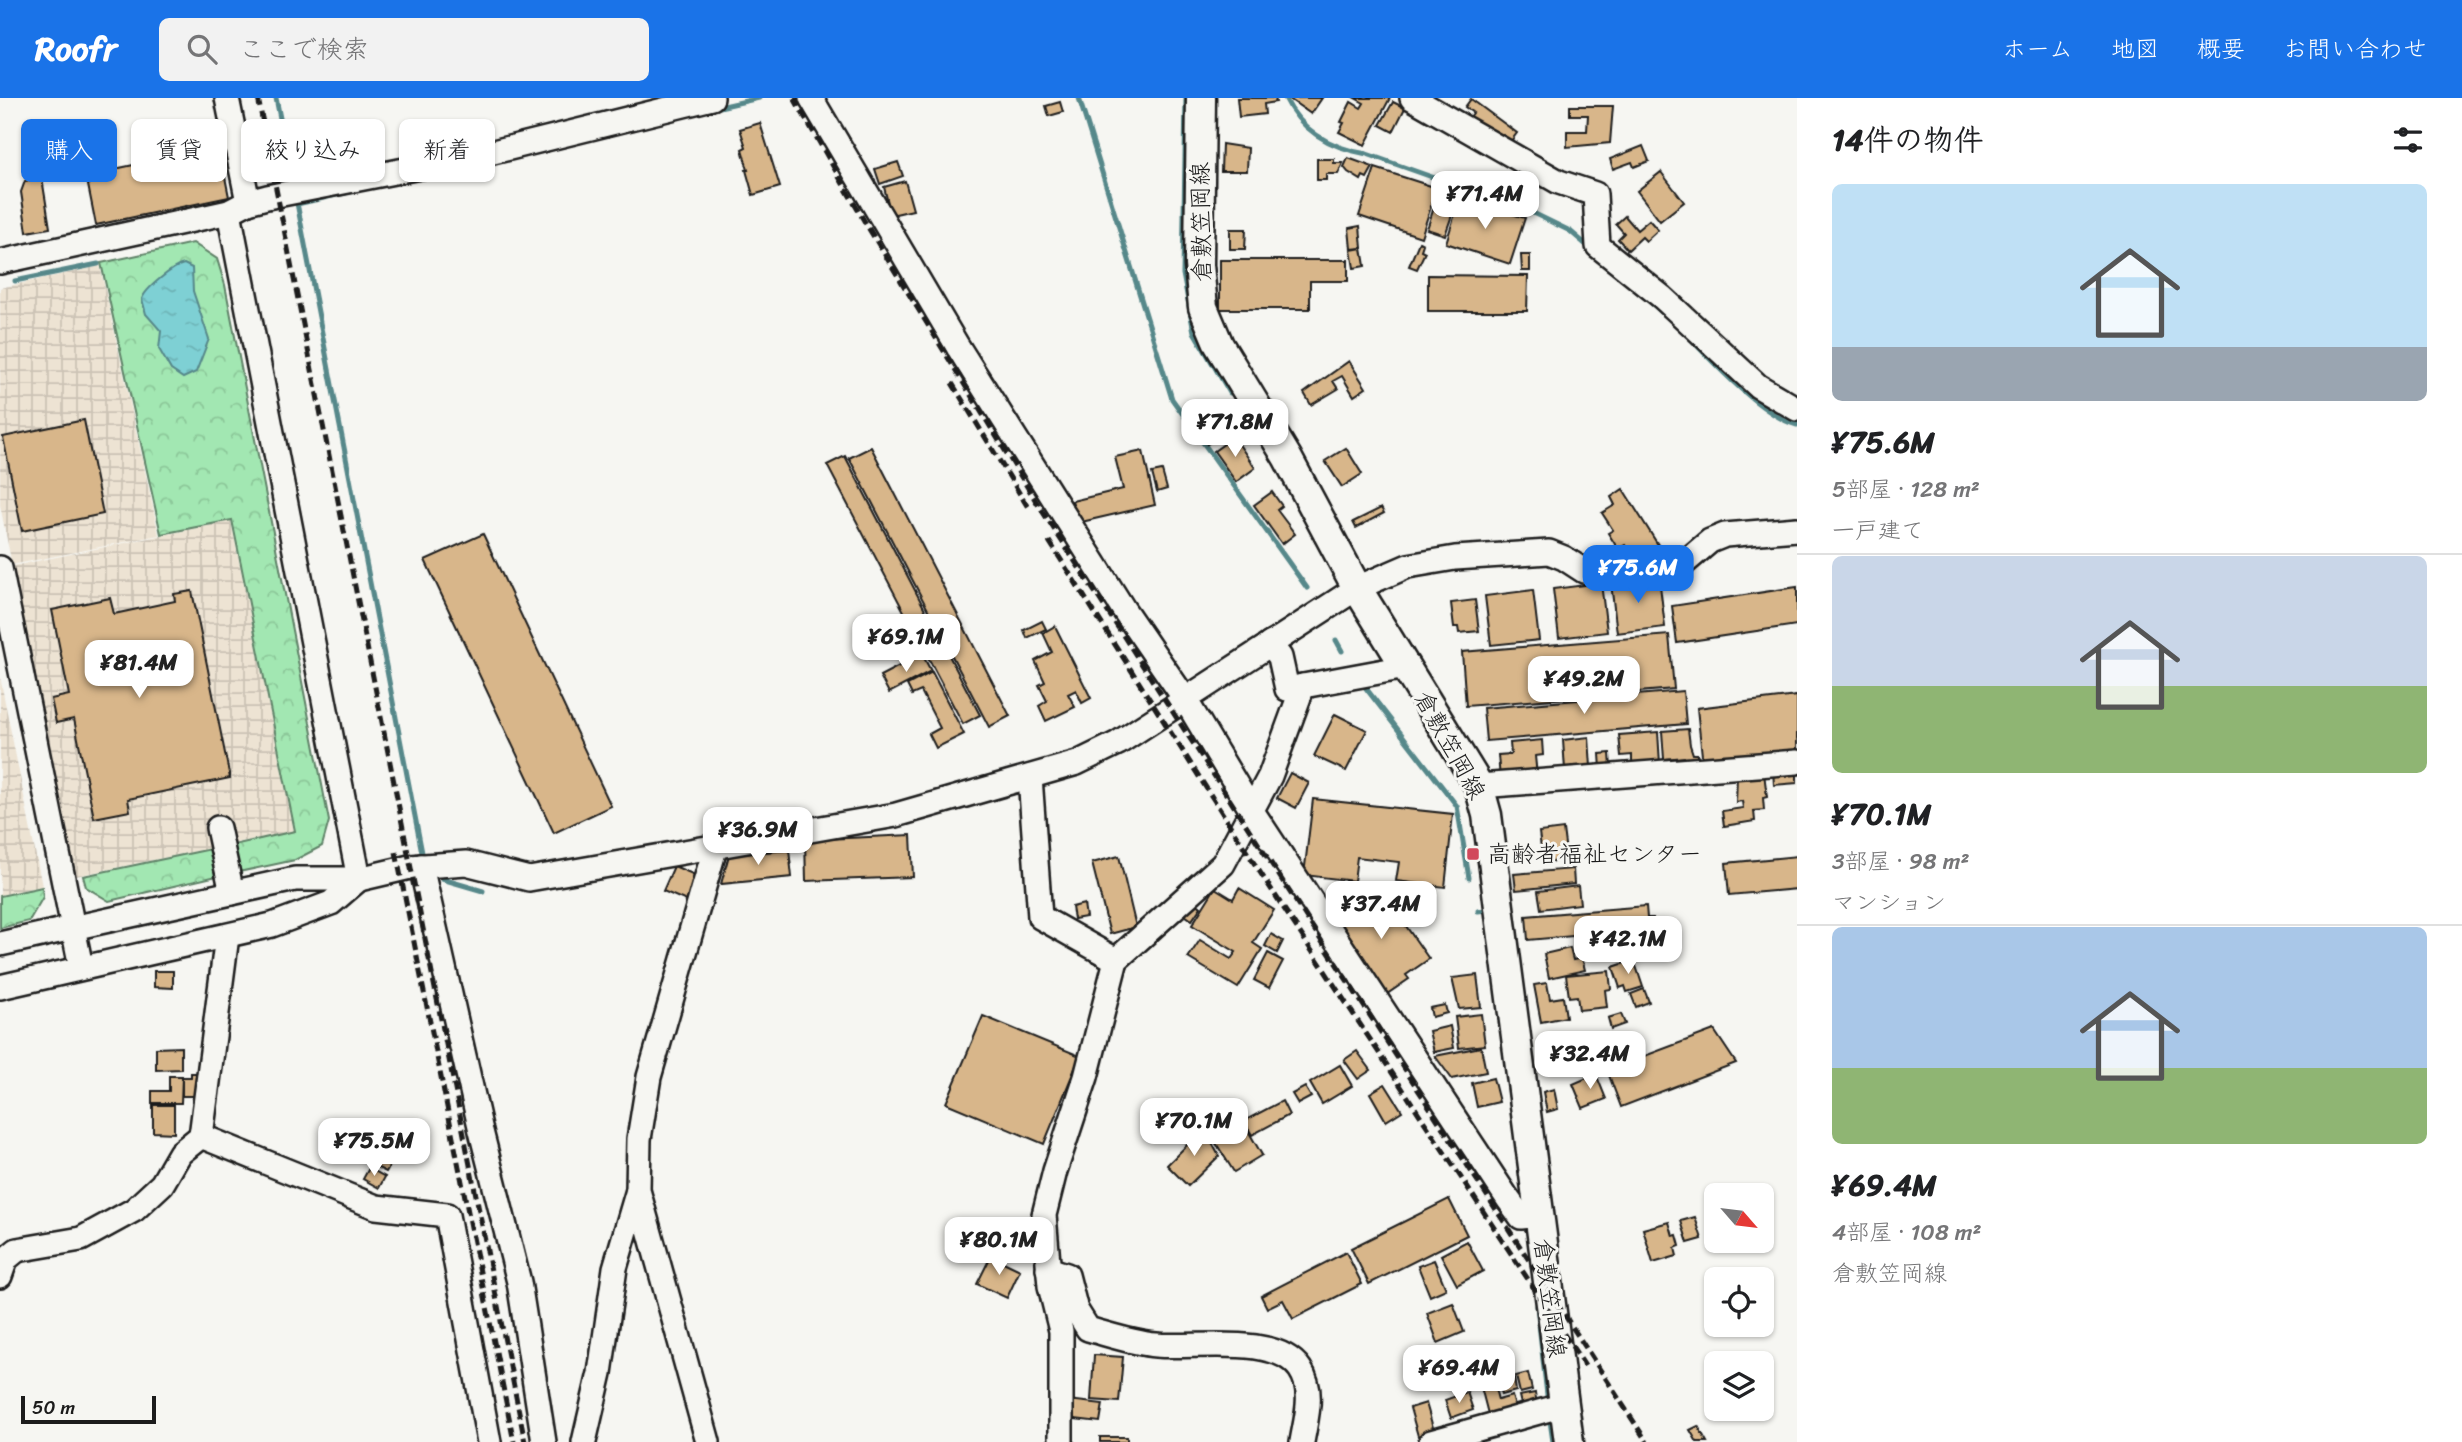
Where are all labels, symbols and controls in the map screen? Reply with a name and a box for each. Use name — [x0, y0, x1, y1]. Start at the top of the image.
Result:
search box — [159, 18, 649, 81]
text: Roofr — [35, 20, 117, 78]
text: ここで検索 — [239, 26, 369, 72]
text: ホーム — [2002, 28, 2073, 70]
text: 地図 — [2111, 28, 2159, 70]
text: 概要 — [2197, 28, 2245, 70]
text: お問い合わせ — [2283, 28, 2427, 70]
icon: search — [183, 30, 221, 68]
text: 14件の物件 — [1832, 113, 1984, 167]
chip: 購入 — [21, 119, 117, 182]
chip: 賃貸 — [131, 119, 227, 182]
chip: 絞り込み — [241, 119, 385, 182]
chip: 新着 — [399, 119, 495, 182]
icon: filters — [2389, 121, 2427, 159]
street label: 倉敷笠岡線 — [1179, 162, 1223, 282]
pin: ¥71.4M — [1428, 172, 1542, 231]
text: ¥71.4M — [1447, 173, 1523, 214]
icon: home — [2067, 230, 2193, 356]
pin: ¥71.8M — [1178, 400, 1292, 459]
text: ¥71.8M — [1197, 401, 1273, 442]
text: ¥75.6M — [1832, 415, 1935, 469]
text: 5部屋 · 128 m² — [1832, 469, 1980, 510]
text: 一戸建て — [1832, 510, 1924, 551]
pin: ¥75.6M — [1581, 546, 1695, 605]
text: ¥75.6M — [1599, 547, 1677, 588]
icon: home — [2067, 602, 2193, 728]
pin: ¥69.1M — [849, 614, 963, 674]
text: ¥69.1M — [868, 616, 944, 657]
pin: ¥81.4M — [82, 640, 196, 700]
text: ¥81.4M — [101, 642, 177, 683]
pin: ¥49.2M — [1527, 656, 1641, 716]
text: ¥49.2M — [1544, 658, 1624, 699]
street label: 倉敷笠岡線 — [1403, 682, 1497, 808]
text: ¥70.1M — [1832, 787, 1931, 841]
pin: ¥36.9M — [701, 808, 815, 867]
text: ¥36.9M — [719, 809, 797, 850]
place label: 高齢者福祉センター — [1487, 833, 1702, 875]
text: 3部屋 · 98 m² — [1832, 841, 1969, 882]
marker: 高齢者福祉センター — [1465, 846, 1481, 862]
pin: ¥37.4M — [1324, 882, 1438, 941]
text: マンション — [1832, 882, 1946, 923]
text: ¥37.4M — [1342, 883, 1420, 924]
pin: ¥42.1M — [1571, 916, 1685, 976]
text: ¥42.1M — [1590, 918, 1666, 959]
icon: home — [2067, 973, 2193, 1099]
pin: ¥32.4M — [1533, 1032, 1647, 1091]
text: ¥32.4M — [1551, 1033, 1629, 1074]
pin: ¥70.1M — [1137, 1098, 1251, 1158]
text: ¥70.1M — [1156, 1100, 1232, 1141]
pin: ¥75.5M — [317, 1118, 431, 1178]
text: ¥75.5M — [334, 1120, 414, 1161]
text: ¥69.4M — [1832, 1158, 1936, 1212]
north arrow — [1704, 1183, 1774, 1253]
map controls — [1704, 1183, 1774, 1421]
text: 4部屋 · 108 m² — [1832, 1212, 1981, 1253]
pin: ¥80.1M — [942, 1218, 1056, 1277]
text: ¥80.1M — [961, 1219, 1037, 1260]
street label: 倉敷笠岡線 — [1522, 1236, 1578, 1360]
text: 倉敷笠岡線 — [1832, 1253, 1947, 1294]
button: locate — [1704, 1267, 1774, 1337]
pin: ¥69.4M — [1402, 1346, 1516, 1405]
text: ¥69.4M — [1419, 1347, 1499, 1388]
button: layers — [1704, 1351, 1774, 1421]
text: 50 m — [32, 1391, 75, 1424]
scale bar — [21, 1393, 156, 1425]

